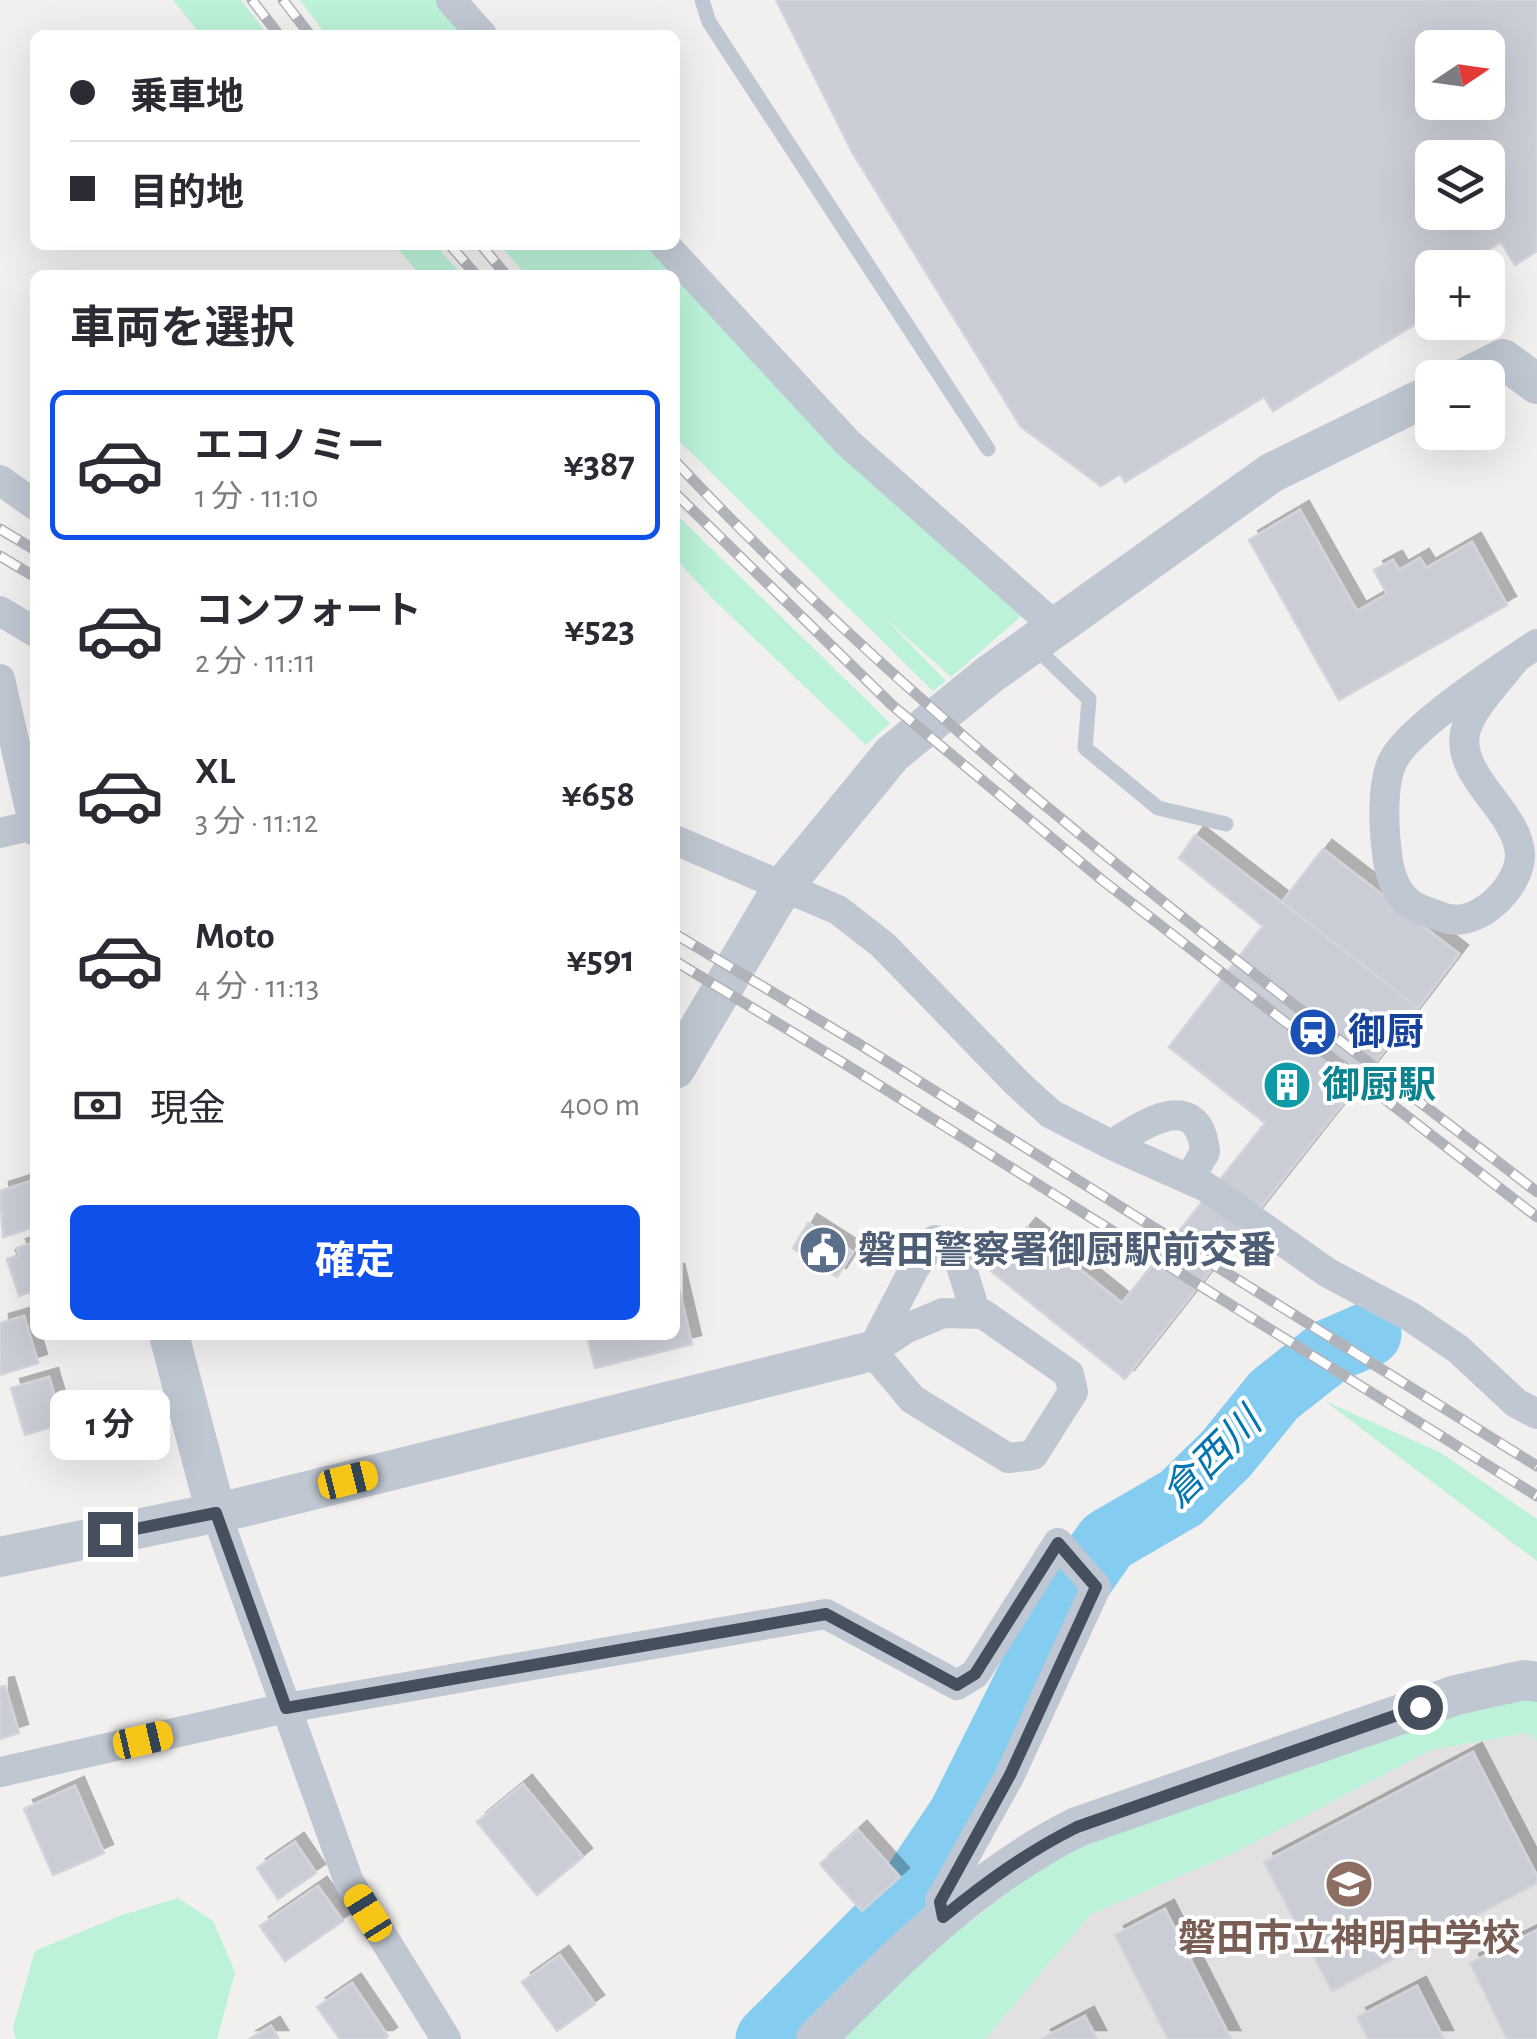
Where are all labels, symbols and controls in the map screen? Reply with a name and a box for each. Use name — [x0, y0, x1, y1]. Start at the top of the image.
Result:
north arrow — [1415, 30, 1505, 120]
map controls — [1415, 30, 1505, 450]
text: 乗車地 — [130, 79, 244, 117]
button: layers — [1415, 140, 1505, 230]
text: 目的地 — [130, 175, 244, 213]
button: + — [1415, 250, 1505, 340]
text: 車両を選択 — [70, 307, 295, 352]
button: − — [1415, 360, 1505, 450]
icon: car — [75, 420, 165, 510]
text: エコノミー — [195, 428, 385, 466]
text: ¥387 — [563, 446, 635, 484]
text: 1 分 · 11:10 — [195, 481, 318, 513]
icon: car — [75, 585, 165, 675]
text: コンフォート — [195, 593, 422, 631]
text: ¥523 — [564, 611, 635, 649]
text: 2 分 · 11:11 — [195, 646, 316, 678]
icon: car — [75, 750, 165, 840]
text: XL — [195, 753, 235, 791]
text: ¥658 — [562, 776, 635, 814]
text: 3 分 · 11:12 — [195, 806, 318, 838]
icon: car — [75, 915, 165, 1005]
text: Moto — [195, 918, 275, 956]
text: ¥591 — [567, 941, 635, 979]
text: 4 分 · 11:13 — [195, 971, 319, 1003]
station icon: 御厨 — [1287, 1006, 1339, 1058]
place label: 御厨 — [1348, 1012, 1424, 1053]
building icon: 御厨駅 — [1261, 1059, 1313, 1111]
place label: 御厨駅 — [1322, 1065, 1436, 1106]
icon: cash — [70, 1078, 125, 1133]
text: 400 m — [560, 1089, 640, 1121]
text: 現金 — [150, 1091, 226, 1129]
button: 確定 — [70, 1205, 640, 1320]
public building icon: 磐田警察署御厨駅前交番 — [797, 1224, 849, 1276]
place label: 磐田警察署御厨駅前交番 — [858, 1230, 1276, 1271]
callout: 1 分 — [50, 1389, 170, 1459]
water label: 倉西川 — [1154, 1398, 1272, 1515]
text: 1 分 — [86, 1409, 134, 1441]
car — [315, 1458, 381, 1502]
route end — [88, 1512, 133, 1557]
route start — [1398, 1685, 1443, 1730]
car — [110, 1719, 176, 1761]
school or university icon: 磐田市立神明中学校 — [1323, 1858, 1375, 1910]
car — [339, 1880, 397, 1946]
place label: 磐田市立神明中学校 — [1178, 1918, 1520, 1959]

